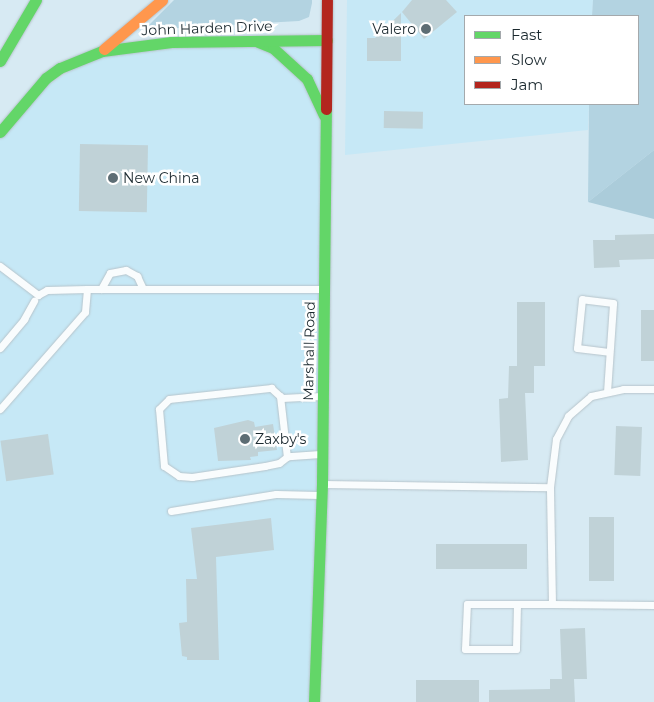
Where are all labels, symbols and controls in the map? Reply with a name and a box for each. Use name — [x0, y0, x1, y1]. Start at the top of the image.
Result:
legend — [464, 15, 639, 105]
street label: John Harden Drive — [141, 17, 273, 39]
place label: Valero — [372, 21, 416, 37]
marker: Valero — [420, 23, 432, 35]
text: Fast — [511, 25, 542, 44]
text: Slow — [511, 50, 547, 69]
text: Jam — [511, 75, 543, 94]
place label: New China — [123, 170, 200, 186]
marker: New China — [107, 172, 119, 184]
street label: Marshall Road — [300, 301, 318, 401]
place label: Zaxby's — [255, 431, 306, 447]
marker: Zaxby's — [239, 433, 251, 445]

